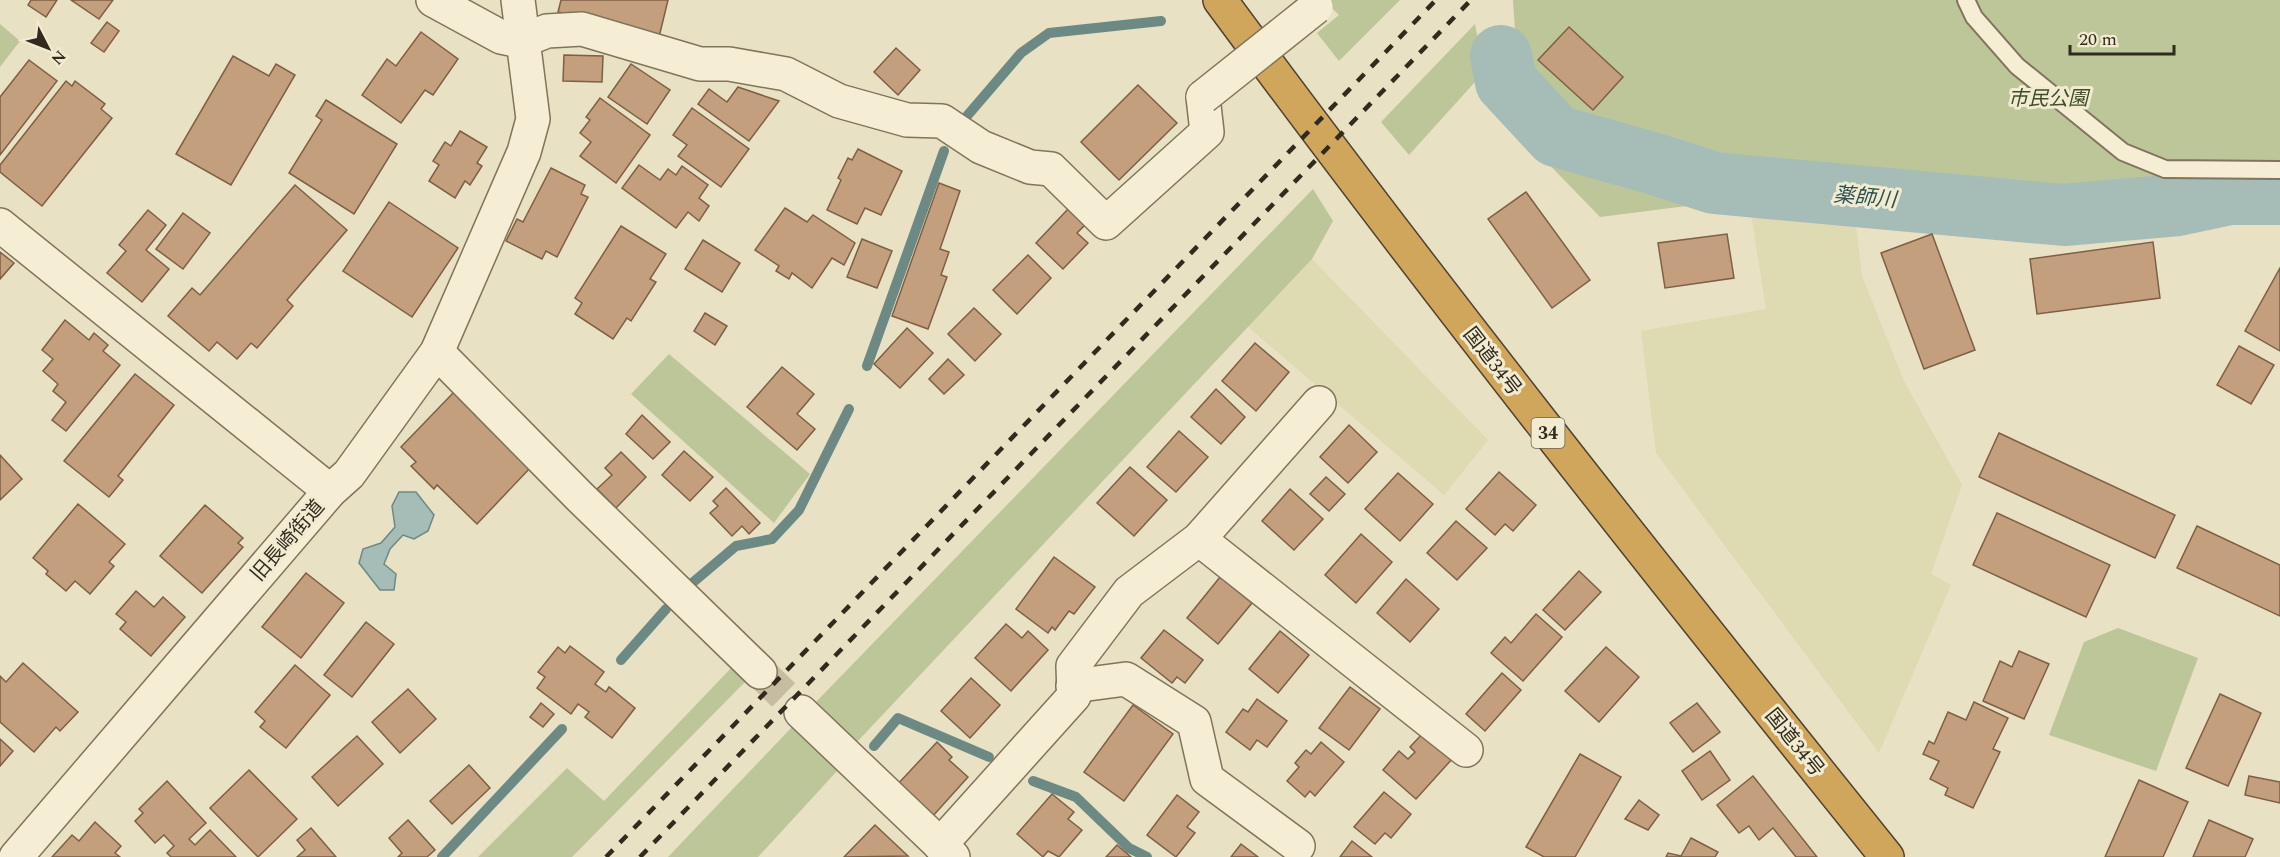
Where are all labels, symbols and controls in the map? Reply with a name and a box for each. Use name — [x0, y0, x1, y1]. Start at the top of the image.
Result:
north arrow — [18, 18, 78, 78]
scale bar — [2070, 18, 2174, 56]
text: 20 m — [2079, 26, 2117, 53]
text: N — [45, 44, 72, 70]
park label: 市民公園 — [2008, 84, 2091, 114]
water label: 薬師川 — [1832, 179, 1900, 217]
street label: 国道34号 — [1456, 321, 1529, 402]
road number: 34 — [1532, 418, 1564, 448]
street label: 旧長崎街道 — [244, 493, 332, 588]
street label: 国道34号 — [1757, 702, 1831, 783]

